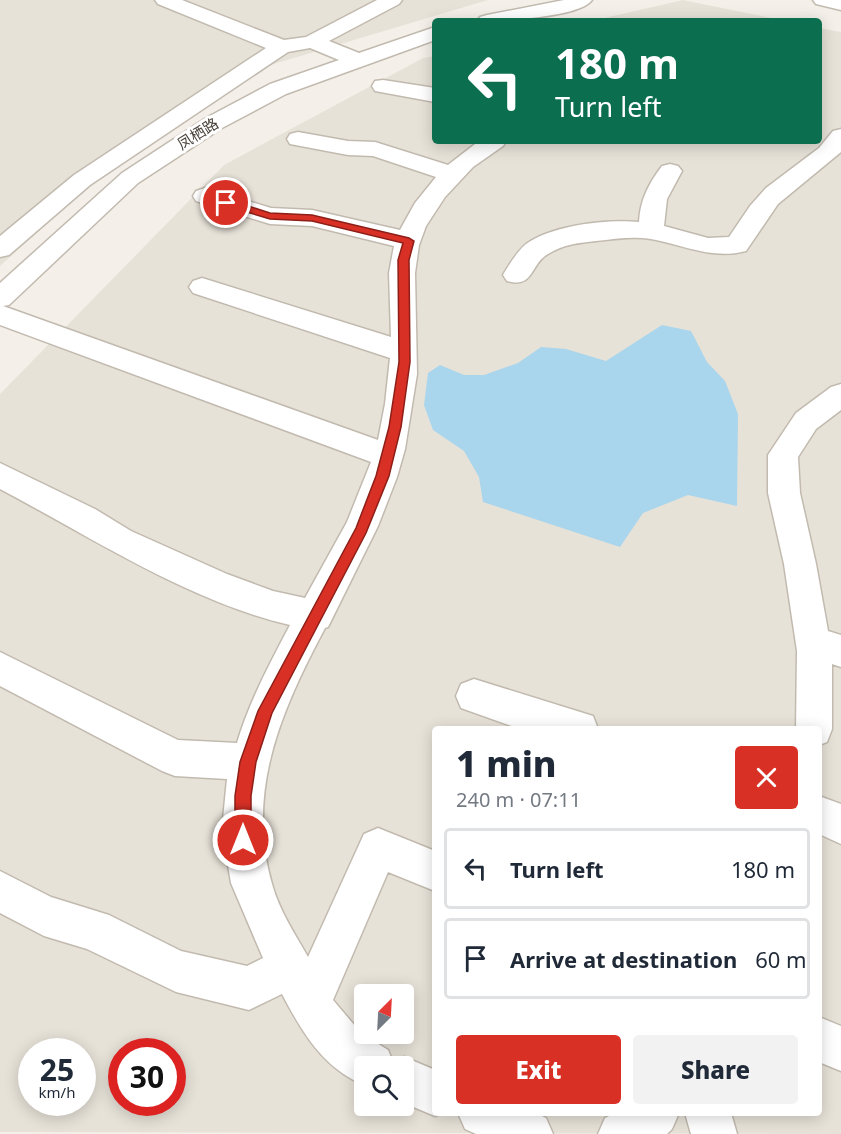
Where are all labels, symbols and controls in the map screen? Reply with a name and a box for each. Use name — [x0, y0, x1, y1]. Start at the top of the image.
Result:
text: 180 m — [555, 34, 679, 91]
icon: left — [456, 42, 534, 120]
text: Turn left — [555, 88, 661, 125]
street label: 凤栖路 — [173, 113, 222, 154]
pin — [200, 177, 251, 228]
icon: arrive — [209, 186, 242, 219]
text: 1 min — [456, 739, 557, 788]
button: close — [735, 746, 798, 809]
text: 240 m · 07:11 — [456, 786, 581, 813]
position arrow — [211, 808, 275, 872]
icon: left — [459, 852, 492, 885]
text: Turn left — [510, 854, 604, 884]
text: 180 m — [731, 854, 795, 884]
icon: arrive — [459, 942, 492, 975]
text: Arrive at destination — [510, 944, 737, 974]
text: 60 m — [755, 944, 807, 974]
north arrow — [354, 984, 414, 1044]
map controls — [354, 984, 414, 1116]
button: Exit — [456, 1035, 621, 1104]
button: Share — [633, 1035, 798, 1104]
speed limit sign: 30 — [108, 1038, 186, 1116]
text: 25 — [40, 1049, 74, 1090]
button: search — [354, 1056, 414, 1116]
text: km/h — [39, 1082, 75, 1102]

